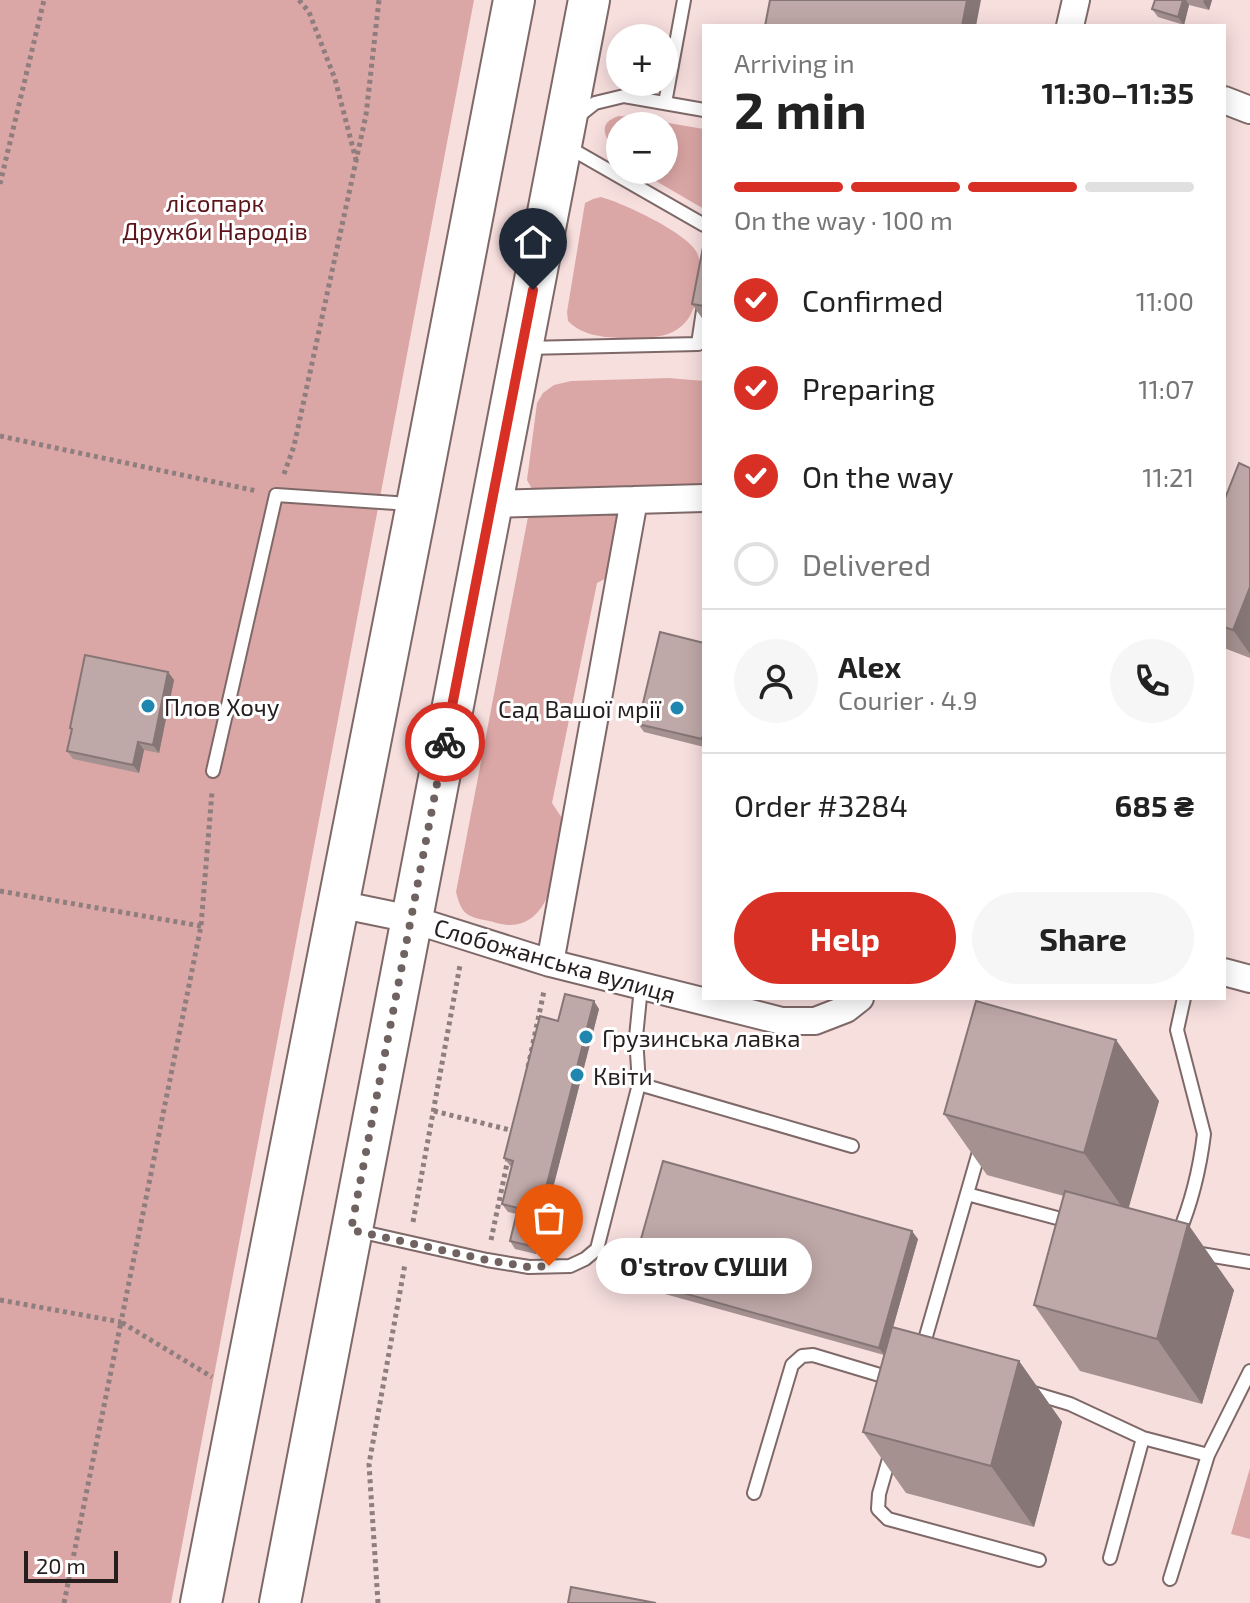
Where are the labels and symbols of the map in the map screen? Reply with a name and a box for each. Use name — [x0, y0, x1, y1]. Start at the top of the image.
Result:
park label: лісопарк Дружби Народів — [122, 188, 308, 246]
pin — [499, 208, 567, 290]
place label: Плов Хочу — [164, 692, 280, 722]
place label: Сад Вашої мрії — [498, 694, 662, 723]
marker: Плов Хочу — [139, 697, 157, 715]
marker: Сад Вашої мрії — [668, 699, 686, 717]
courier — [405, 702, 485, 782]
street label: Слобожанська вулиця — [431, 912, 679, 1009]
place label: Грузинська лавка — [602, 1023, 800, 1053]
marker: Грузинська лавка — [577, 1028, 595, 1046]
place label: Квіти — [593, 1061, 653, 1090]
marker: Квіти — [568, 1066, 586, 1084]
pin — [515, 1184, 583, 1266]
callout: O'strov СУШИ — [597, 1238, 813, 1294]
scale bar — [24, 1547, 118, 1583]

